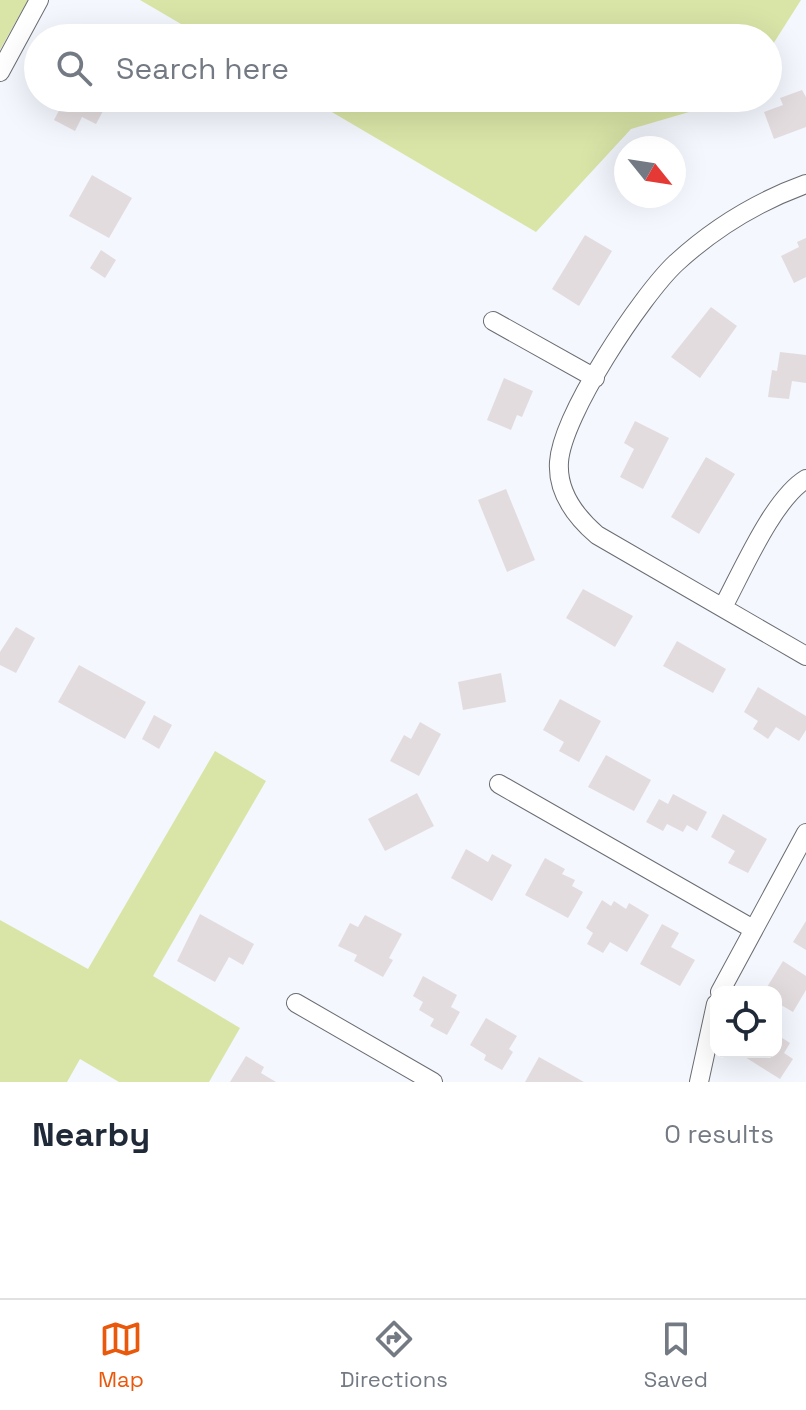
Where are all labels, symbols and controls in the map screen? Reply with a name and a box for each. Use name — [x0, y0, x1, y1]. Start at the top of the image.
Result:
search box — [24, 24, 782, 112]
icon: search — [52, 46, 96, 90]
text: Search here — [116, 49, 289, 88]
north arrow — [614, 136, 686, 208]
map controls — [710, 986, 782, 1058]
button: locate — [710, 986, 782, 1058]
text: Nearby — [32, 1113, 150, 1156]
text: 0 results — [664, 1117, 774, 1151]
tab: Map — [98, 1317, 144, 1393]
tab: Directions — [340, 1317, 448, 1393]
tab: Saved — [644, 1317, 708, 1393]

